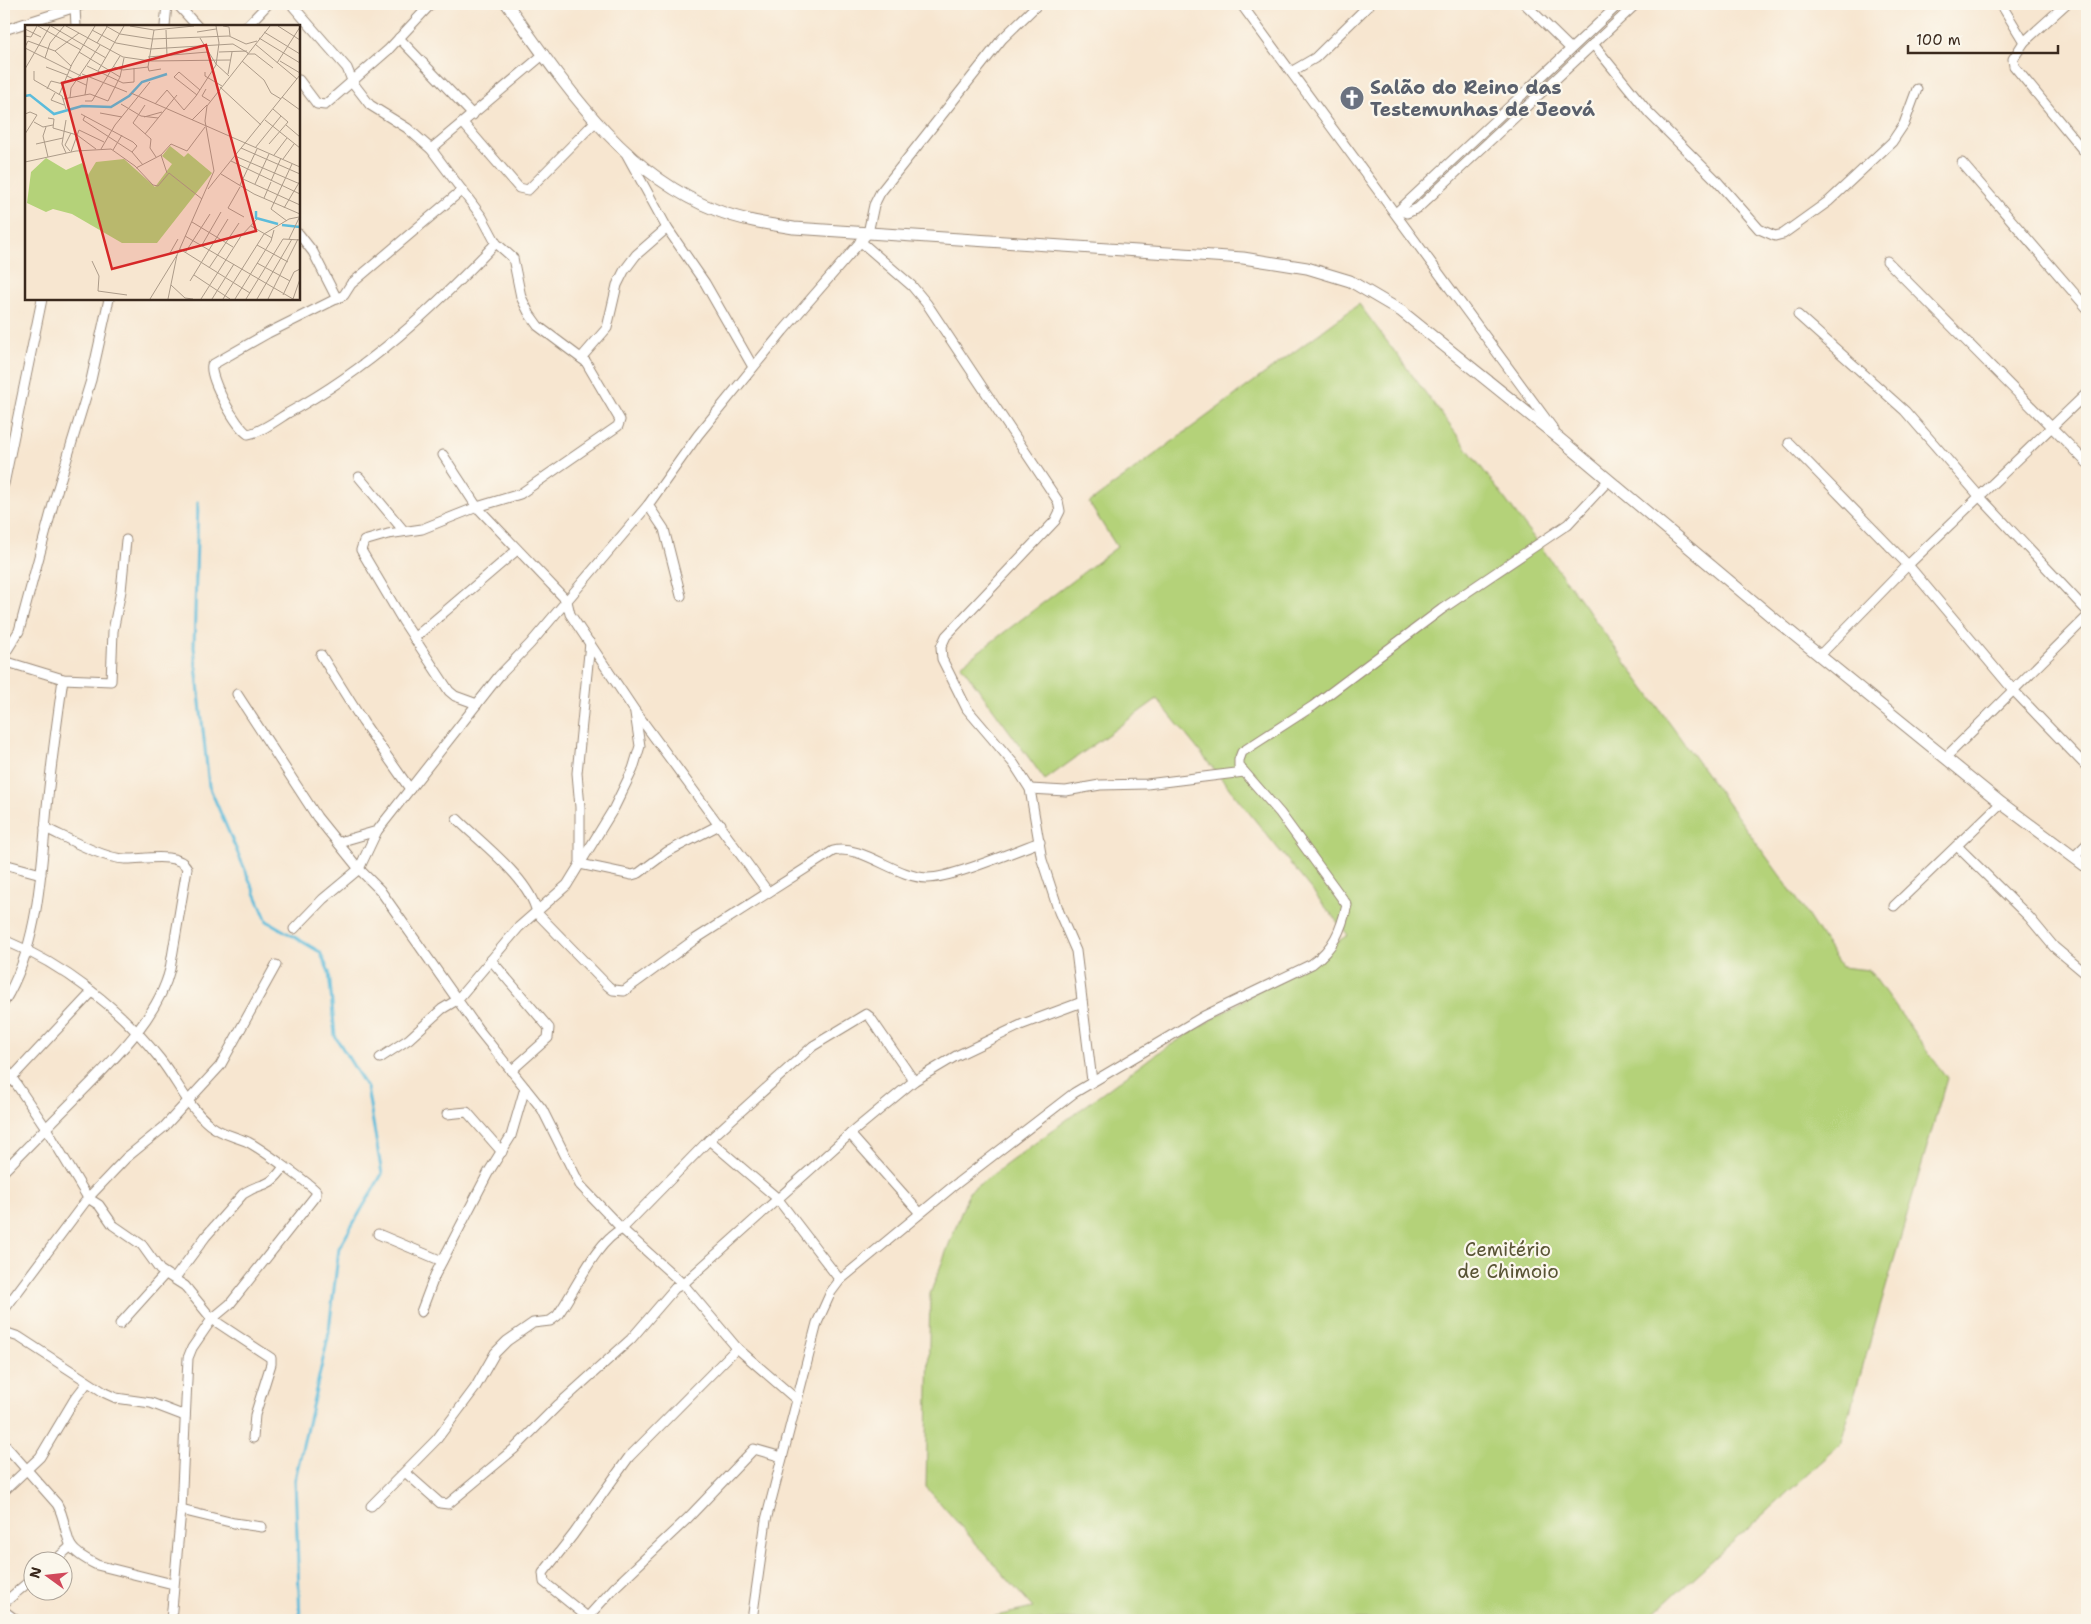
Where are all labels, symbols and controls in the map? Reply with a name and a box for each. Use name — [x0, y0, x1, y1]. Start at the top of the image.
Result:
scale bar — [1908, 22, 2058, 54]
inset map — [25, 25, 300, 300]
text: 100 m — [1916, 30, 1961, 50]
place label: Salão do Reino das Testemunhas de Jeová — [1370, 75, 1595, 122]
church icon: Salão do Reino das Testemunhas de Jeová — [1339, 85, 1365, 111]
park label: Cemitério de Chimoio — [1457, 1237, 1559, 1284]
north arrow — [22, 1552, 72, 1602]
text: N — [25, 1565, 46, 1580]

